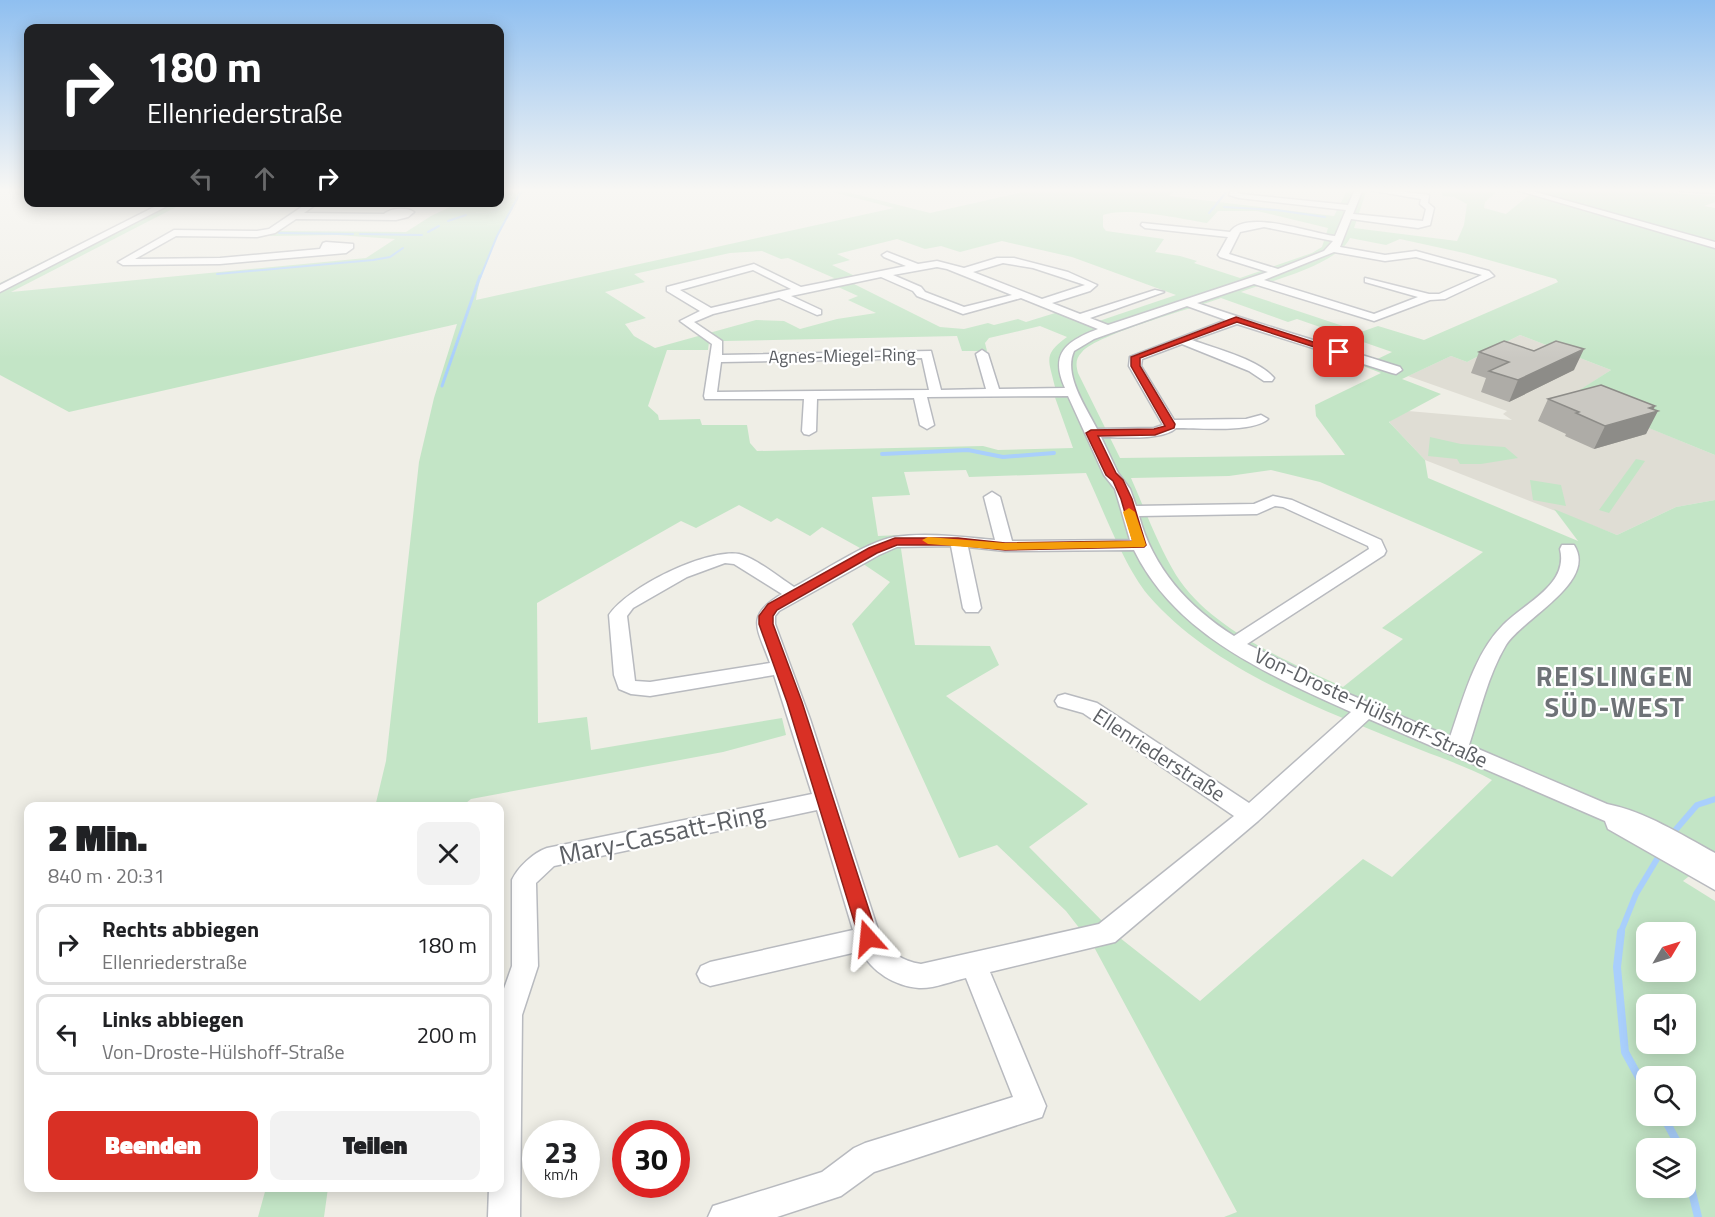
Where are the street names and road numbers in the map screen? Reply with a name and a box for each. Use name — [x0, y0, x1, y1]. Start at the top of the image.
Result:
street label: Agnes-Miegel-Ring — [768, 341, 916, 370]
street label: Von-Droste-Hülshoff-Straße — [1249, 639, 1494, 775]
street label: Ellenriederstraße — [1087, 699, 1232, 809]
street label: Mary-Cassatt-Ring — [555, 793, 769, 874]

